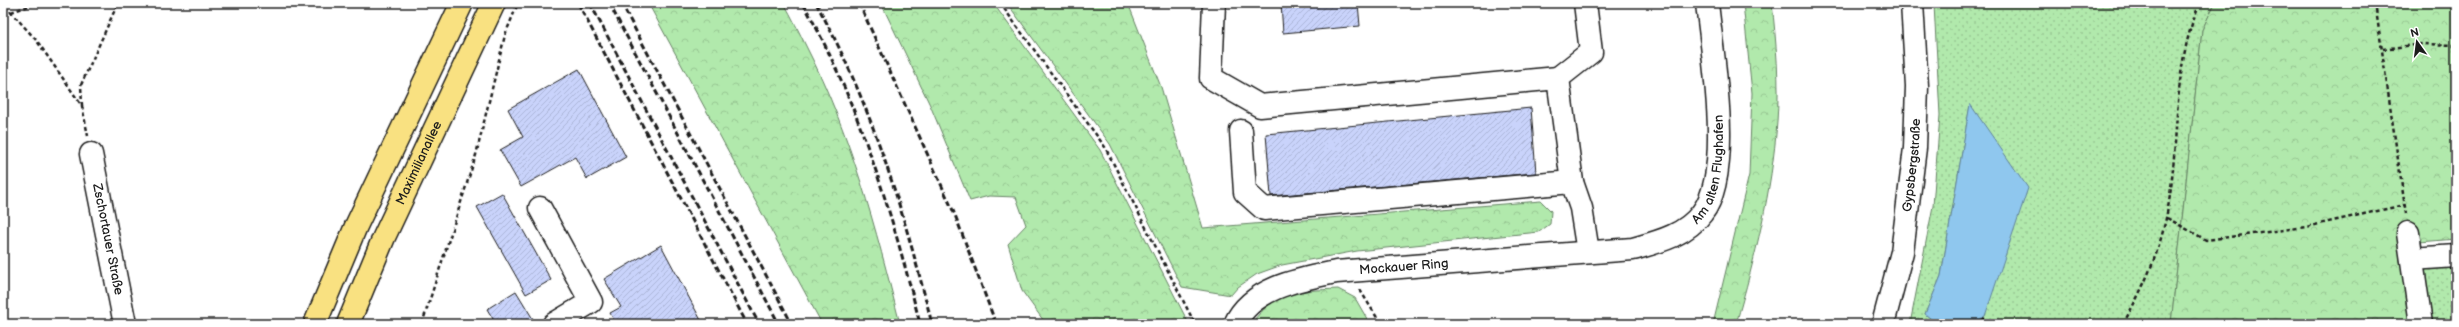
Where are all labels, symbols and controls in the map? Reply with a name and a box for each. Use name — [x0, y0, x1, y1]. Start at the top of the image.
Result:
north arrow — [2397, 22, 2437, 62]
text: N — [2409, 25, 2420, 40]
street label: Am alten Flughafen — [1688, 115, 1727, 228]
street label: Maximilianallee — [392, 118, 445, 207]
street label: Gypsbergstraße — [1899, 118, 1924, 213]
street label: Zschortauer Straße — [89, 181, 127, 297]
street label: Mockauer Ring — [1359, 255, 1449, 278]

